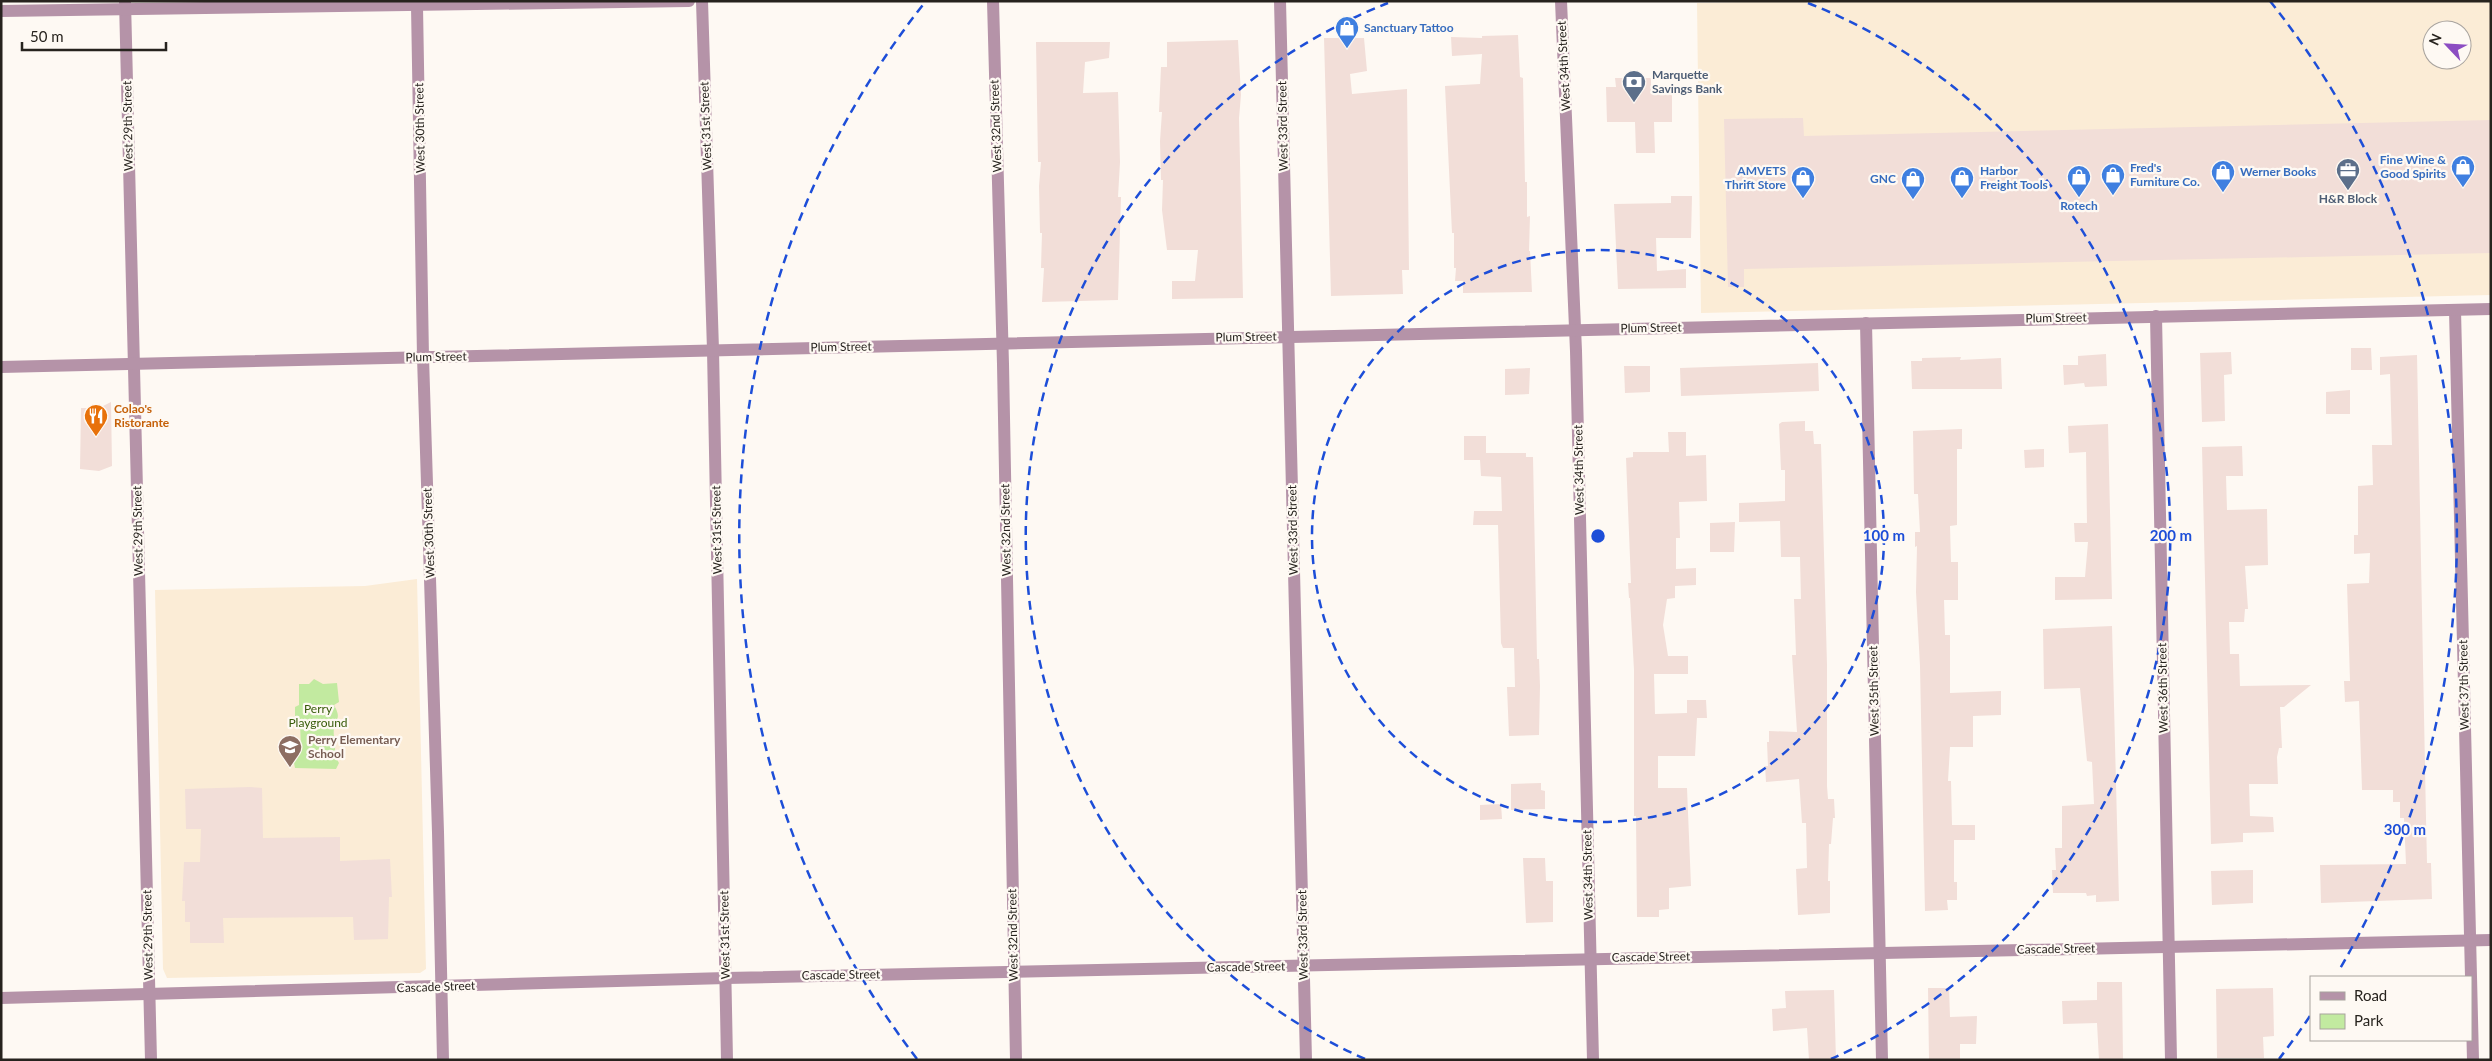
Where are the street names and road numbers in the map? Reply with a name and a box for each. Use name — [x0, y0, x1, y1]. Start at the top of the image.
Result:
street label: West 34th Street — [1554, 20, 1573, 111]
street label: West 32nd Street — [986, 79, 1005, 173]
street label: West 29th Street — [119, 80, 136, 171]
street label: West 33rd Street — [1274, 80, 1291, 171]
street label: West 31st Street — [696, 81, 715, 171]
street label: West 30th Street — [411, 82, 428, 173]
street label: Plum Street — [2025, 309, 2087, 326]
street label: Plum Street — [1620, 319, 1682, 336]
street label: Plum Street — [1215, 328, 1277, 345]
street label: Plum Street — [810, 338, 872, 355]
street label: Plum Street — [405, 348, 467, 365]
street label: West 34th Street — [1570, 424, 1587, 515]
street label: West 32nd Street — [997, 483, 1014, 576]
street label: West 33rd Street — [1284, 484, 1301, 575]
street label: West 29th Street — [129, 485, 146, 576]
street label: West 31st Street — [708, 485, 725, 575]
street label: West 30th Street — [419, 487, 438, 578]
street label: West 37th Street — [2455, 639, 2472, 730]
street label: West 36th Street — [2154, 642, 2171, 733]
street label: West 35th Street — [1865, 645, 1882, 736]
street label: West 34th Street — [1579, 829, 1596, 920]
street label: West 32nd Street — [1004, 888, 1021, 981]
street label: West 29th Street — [139, 889, 156, 980]
street label: West 33rd Street — [1294, 889, 1311, 980]
street label: West 31st Street — [716, 890, 733, 980]
street label: Cascade Street — [2017, 940, 2096, 957]
street label: Cascade Street — [1612, 948, 1691, 965]
street label: Cascade Street — [1207, 958, 1286, 975]
street label: Cascade Street — [802, 966, 881, 983]
street label: Cascade Street — [396, 978, 476, 995]

